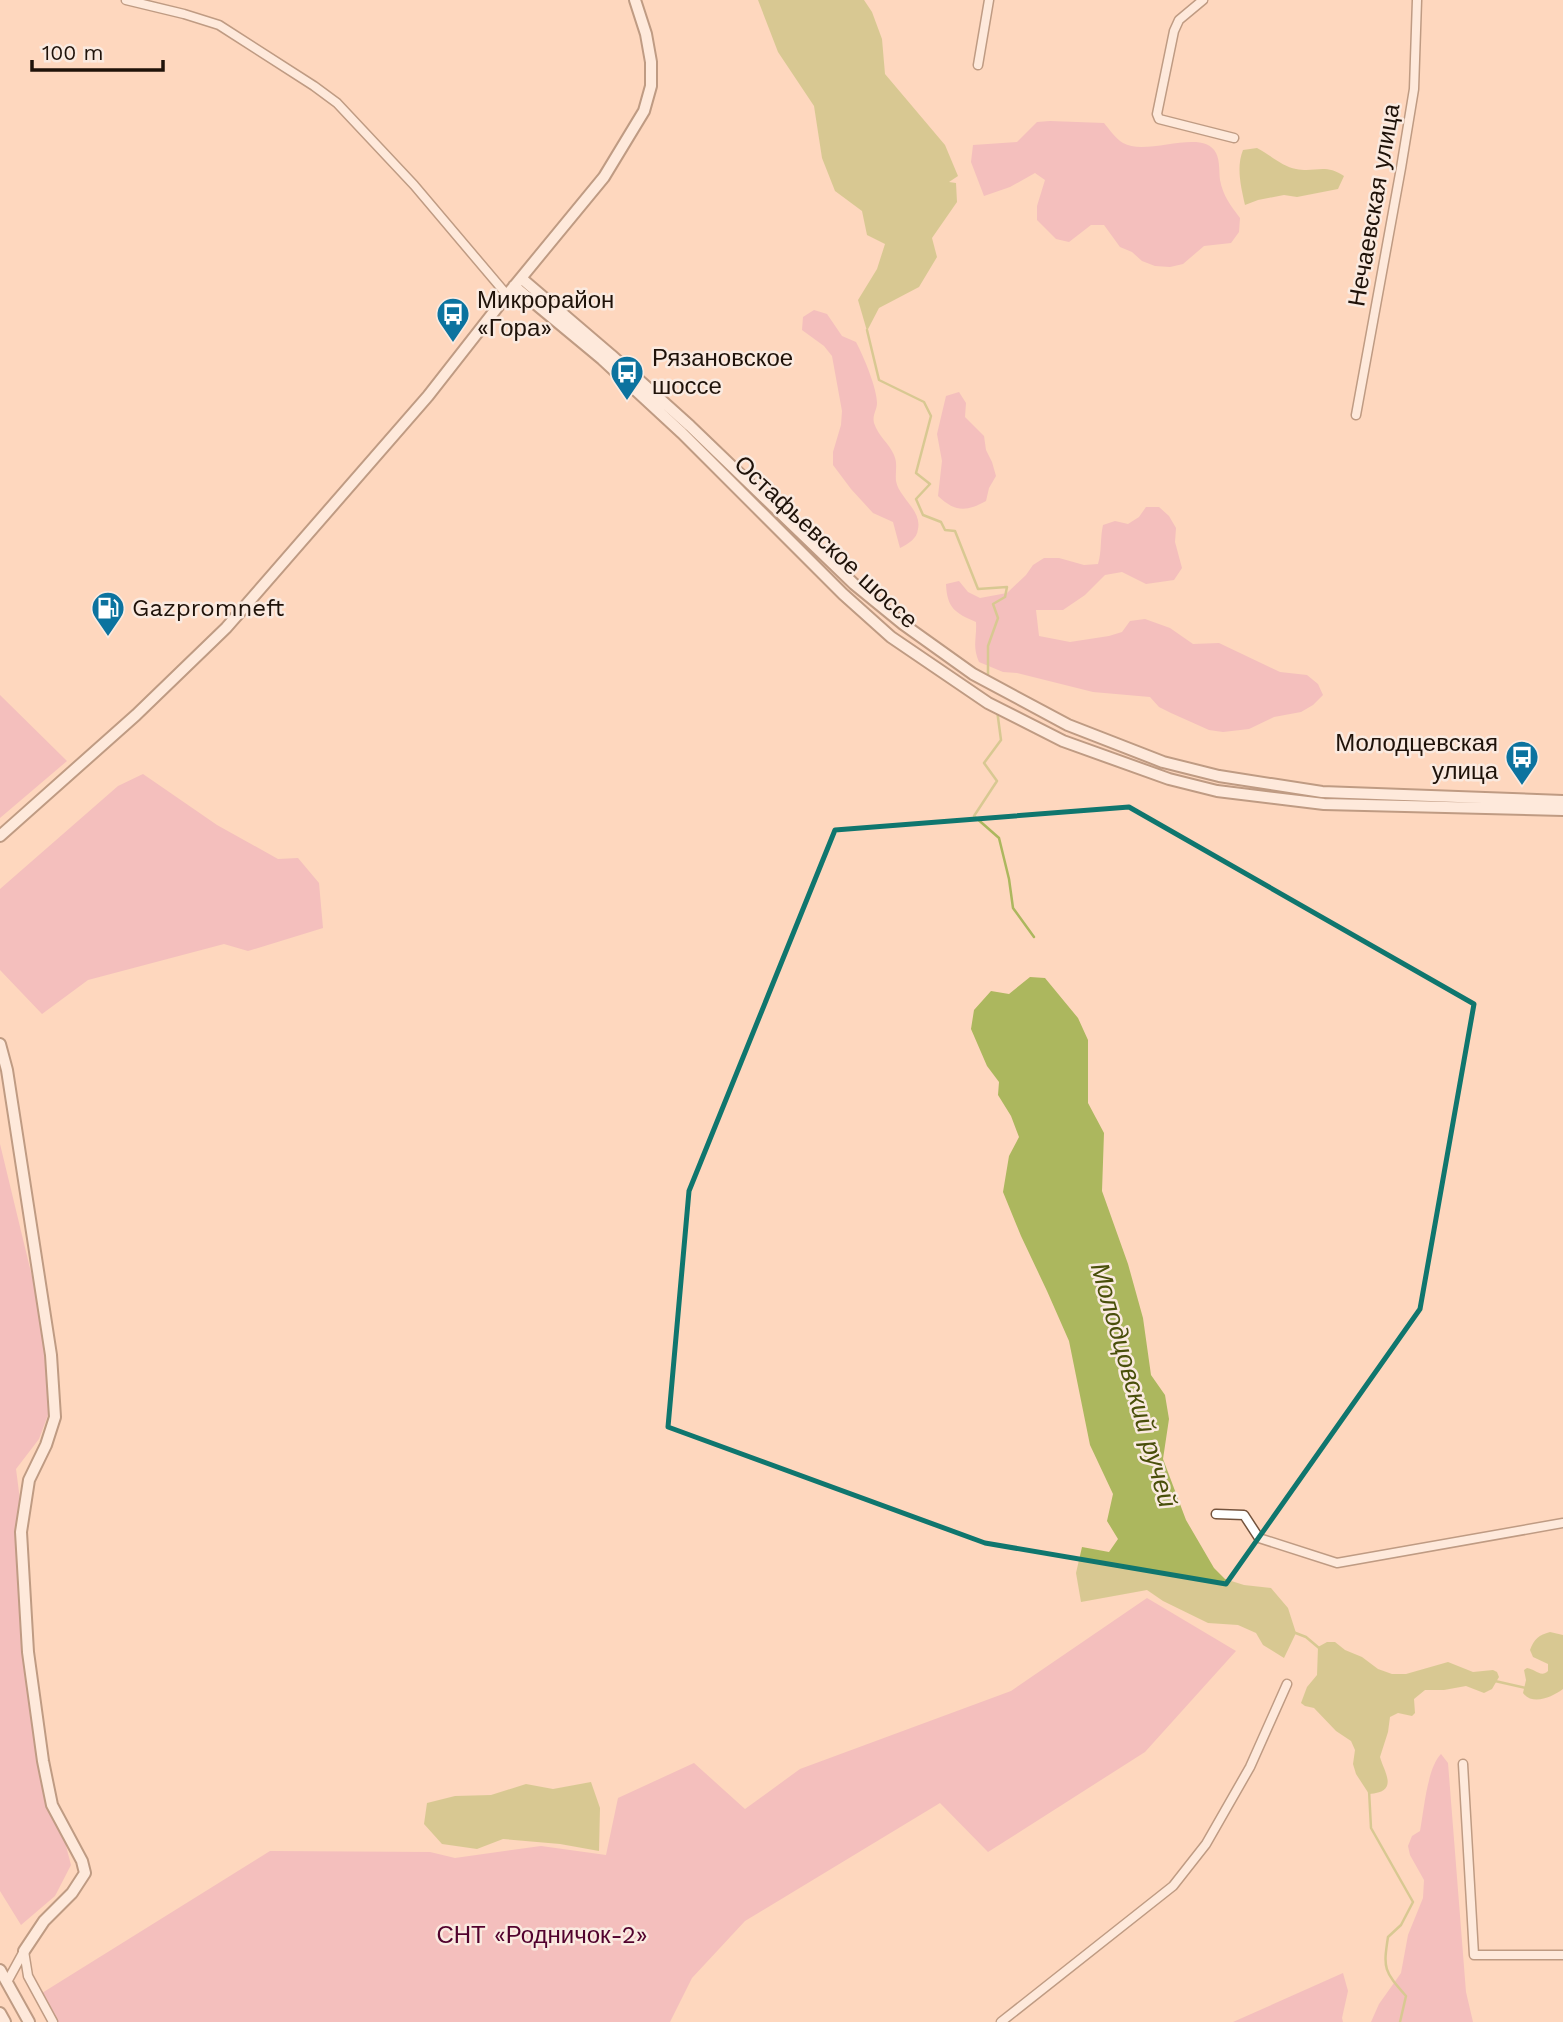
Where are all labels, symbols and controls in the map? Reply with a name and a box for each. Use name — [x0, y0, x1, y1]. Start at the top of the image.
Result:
scale bar — [32, 28, 163, 72]
text: 100 m — [42, 40, 104, 65]
street label: Нечаевская улица — [1342, 101, 1406, 308]
place label: Микрорайон «Гора» — [477, 286, 614, 342]
bus stop icon: Микрорайон «Гора» — [434, 295, 472, 344]
place label: Рязановское шоссе — [652, 344, 793, 400]
bus stop icon: Рязановское шоссе — [608, 353, 646, 402]
street label: Остафьевское шоссе — [729, 450, 923, 634]
fuel station icon: Gazpromneft — [89, 589, 127, 638]
place label: Gazpromneft — [132, 594, 284, 622]
place label: Молодцевская улица — [1335, 729, 1499, 785]
bus stop icon: Молодцевская улица — [1503, 738, 1541, 787]
water label: Молодцовский ручей — [1085, 1259, 1183, 1511]
park label: СНТ «Родничок-2» — [436, 1921, 648, 1949]

